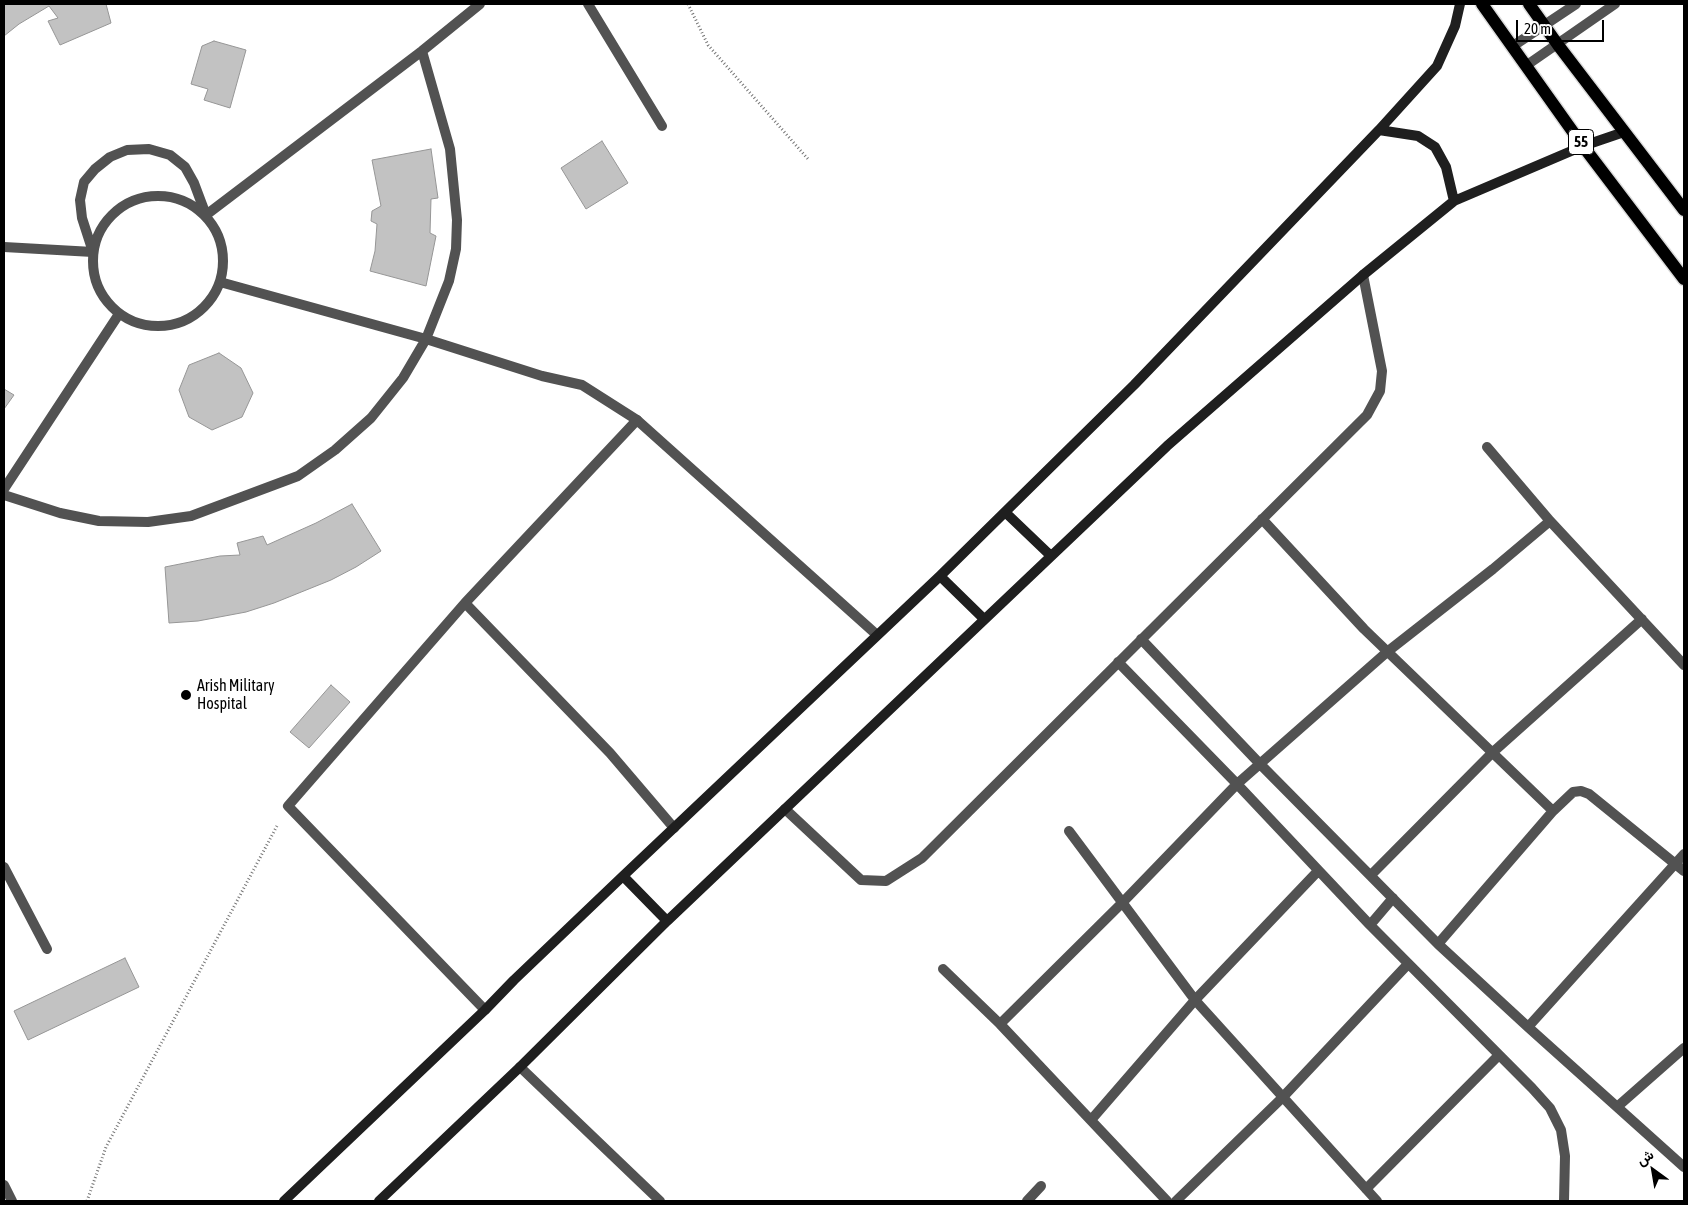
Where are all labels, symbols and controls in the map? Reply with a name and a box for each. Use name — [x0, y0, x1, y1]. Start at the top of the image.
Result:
scale bar — [1518, 10, 1606, 42]
text: 20 m — [1524, 20, 1551, 37]
road number: 55 — [1568, 130, 1594, 154]
place label: Arish Military Hospital — [197, 676, 275, 714]
marker: Arish Military Hospital — [179, 688, 193, 702]
north arrow — [1628, 1145, 1678, 1195]
text: ش — [1634, 1146, 1656, 1169]

